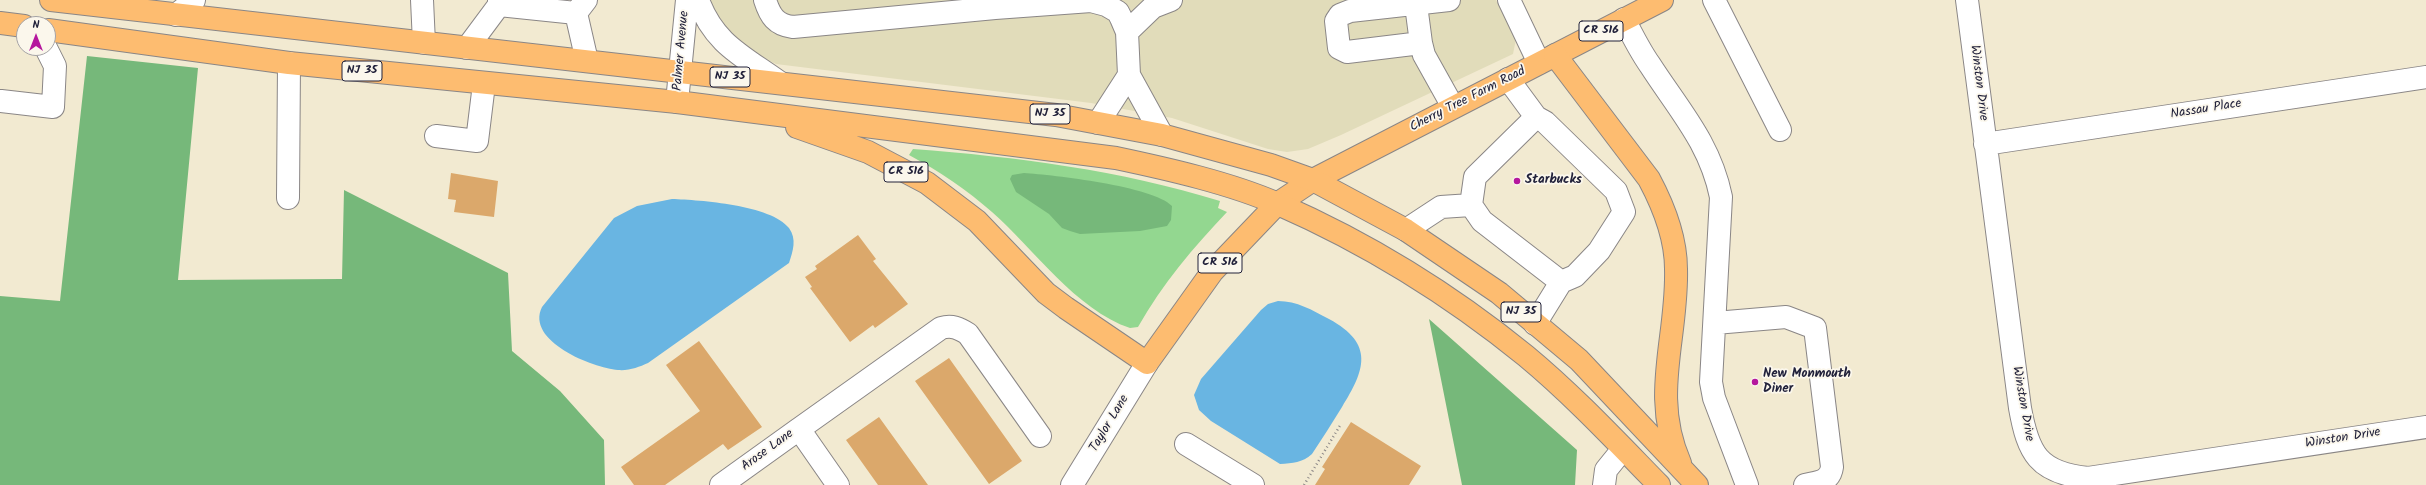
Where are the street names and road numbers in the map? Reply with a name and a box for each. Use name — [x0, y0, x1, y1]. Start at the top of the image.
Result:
street label: Palmer Avenue — [671, 10, 693, 92]
road number: CR 516 — [1579, 21, 1623, 41]
street label: Winston Drive — [1966, 44, 1990, 122]
road number: NJ 35 — [342, 61, 382, 81]
street label: Cherry Tree Farm Road — [1408, 64, 1528, 136]
road number: NJ 35 — [710, 67, 750, 87]
street label: Nassau Place — [2169, 97, 2243, 123]
road number: NJ 35 — [1030, 104, 1070, 124]
road number: CR 516 — [884, 162, 928, 182]
road number: CR 516 — [1198, 253, 1242, 273]
road number: NJ 35 — [1501, 302, 1541, 322]
street label: Winston Drive — [2008, 365, 2036, 443]
street label: Taylor Lane — [1087, 393, 1133, 455]
street label: Winston Drive — [2304, 425, 2382, 453]
street label: Arose Lane — [739, 427, 797, 475]

